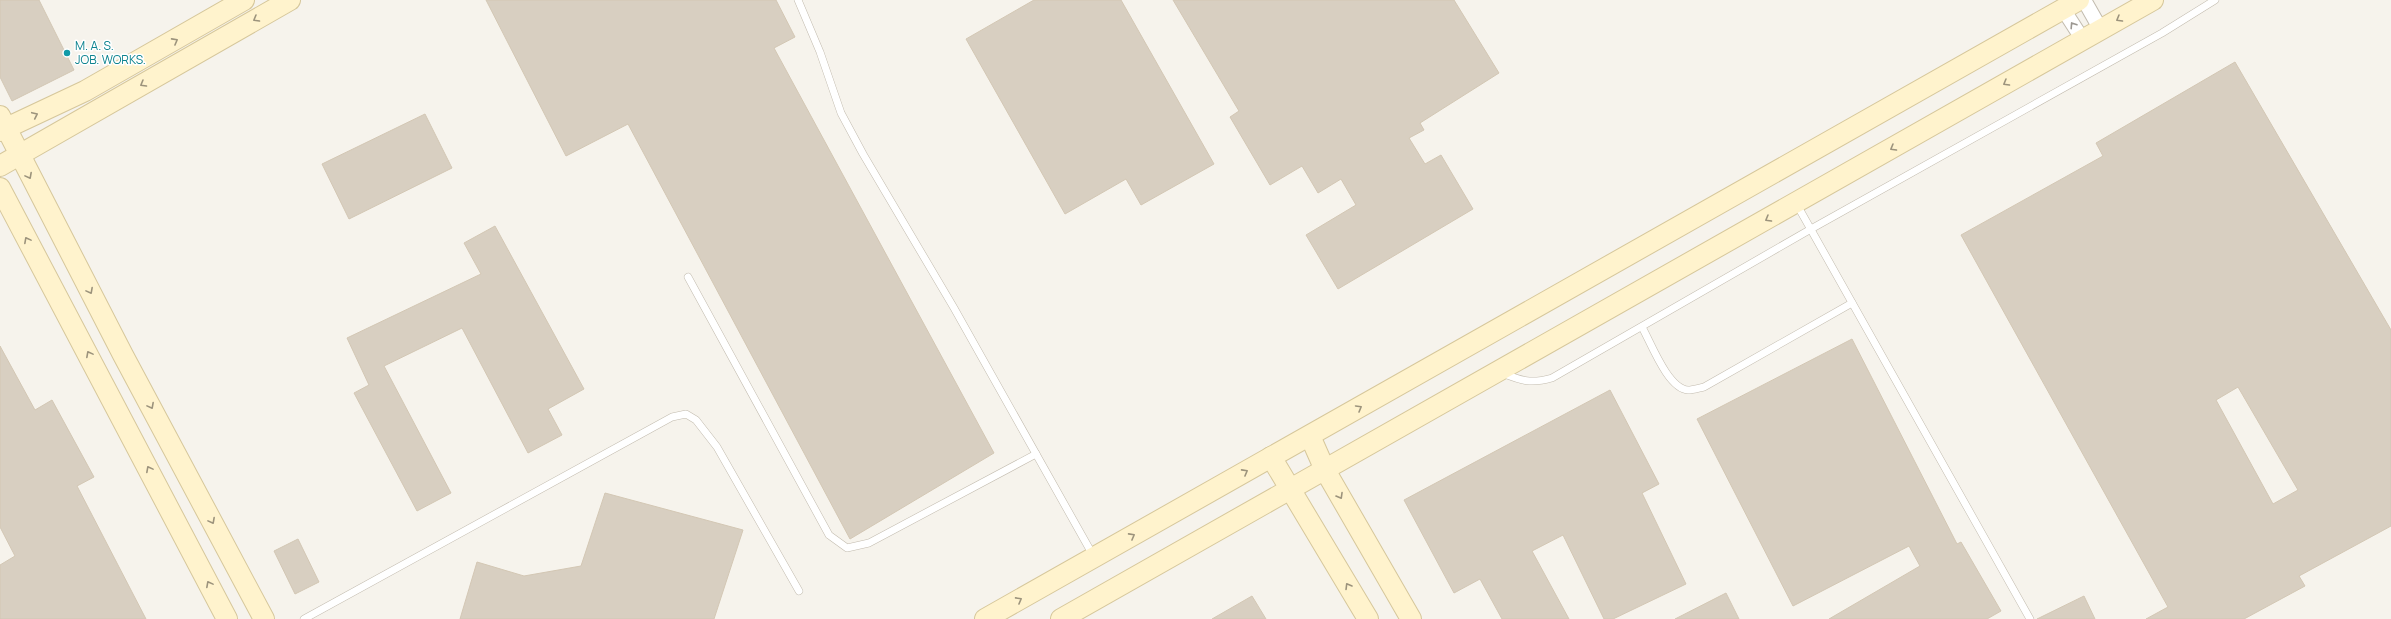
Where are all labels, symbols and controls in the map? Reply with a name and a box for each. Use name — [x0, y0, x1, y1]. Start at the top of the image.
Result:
one-way arrow — [253, 15, 260, 22]
one-way arrow — [2116, 15, 2123, 22]
one-way arrow — [2071, 22, 2078, 29]
place label: M. A. S. JOB. WORKS. — [75, 37, 146, 68]
one-way arrow — [171, 38, 178, 45]
marker: M. A. S. JOB. WORKS. — [62, 48, 72, 58]
one-way arrow — [2003, 79, 2010, 86]
one-way arrow — [140, 80, 148, 87]
one-way arrow — [31, 112, 39, 120]
one-way arrow — [1890, 143, 1897, 150]
one-way arrow — [25, 172, 32, 179]
one-way arrow — [1765, 214, 1772, 221]
one-way arrow — [25, 236, 32, 244]
one-way arrow — [85, 287, 93, 295]
one-way arrow — [86, 351, 94, 358]
one-way arrow — [146, 402, 153, 409]
one-way arrow — [1355, 406, 1362, 413]
one-way arrow — [147, 466, 154, 473]
one-way arrow — [1241, 469, 1248, 476]
one-way arrow — [1336, 492, 1343, 499]
one-way arrow — [207, 517, 214, 524]
one-way arrow — [1128, 533, 1135, 540]
one-way arrow — [207, 581, 214, 589]
one-way arrow — [1345, 583, 1353, 590]
one-way arrow — [1015, 597, 1022, 604]

